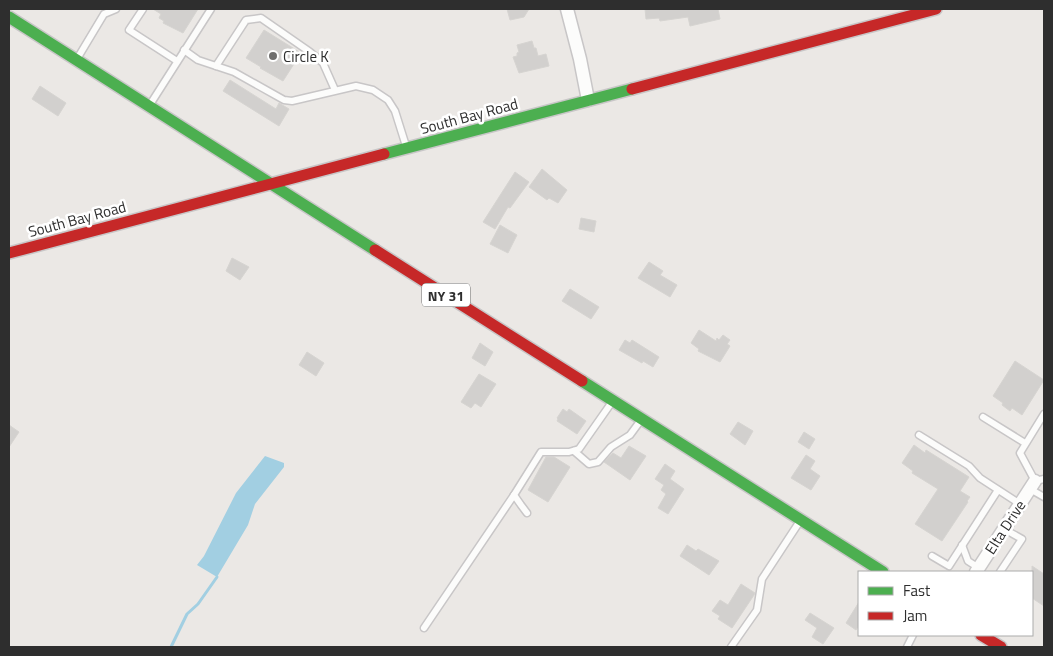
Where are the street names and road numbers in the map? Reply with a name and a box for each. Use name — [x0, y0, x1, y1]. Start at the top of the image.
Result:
street label: South Bay Road — [418, 92, 520, 140]
street label: South Bay Road — [26, 195, 128, 243]
road number: NY 31 — [422, 284, 470, 306]
street label: Elta Drive — [979, 495, 1031, 559]

